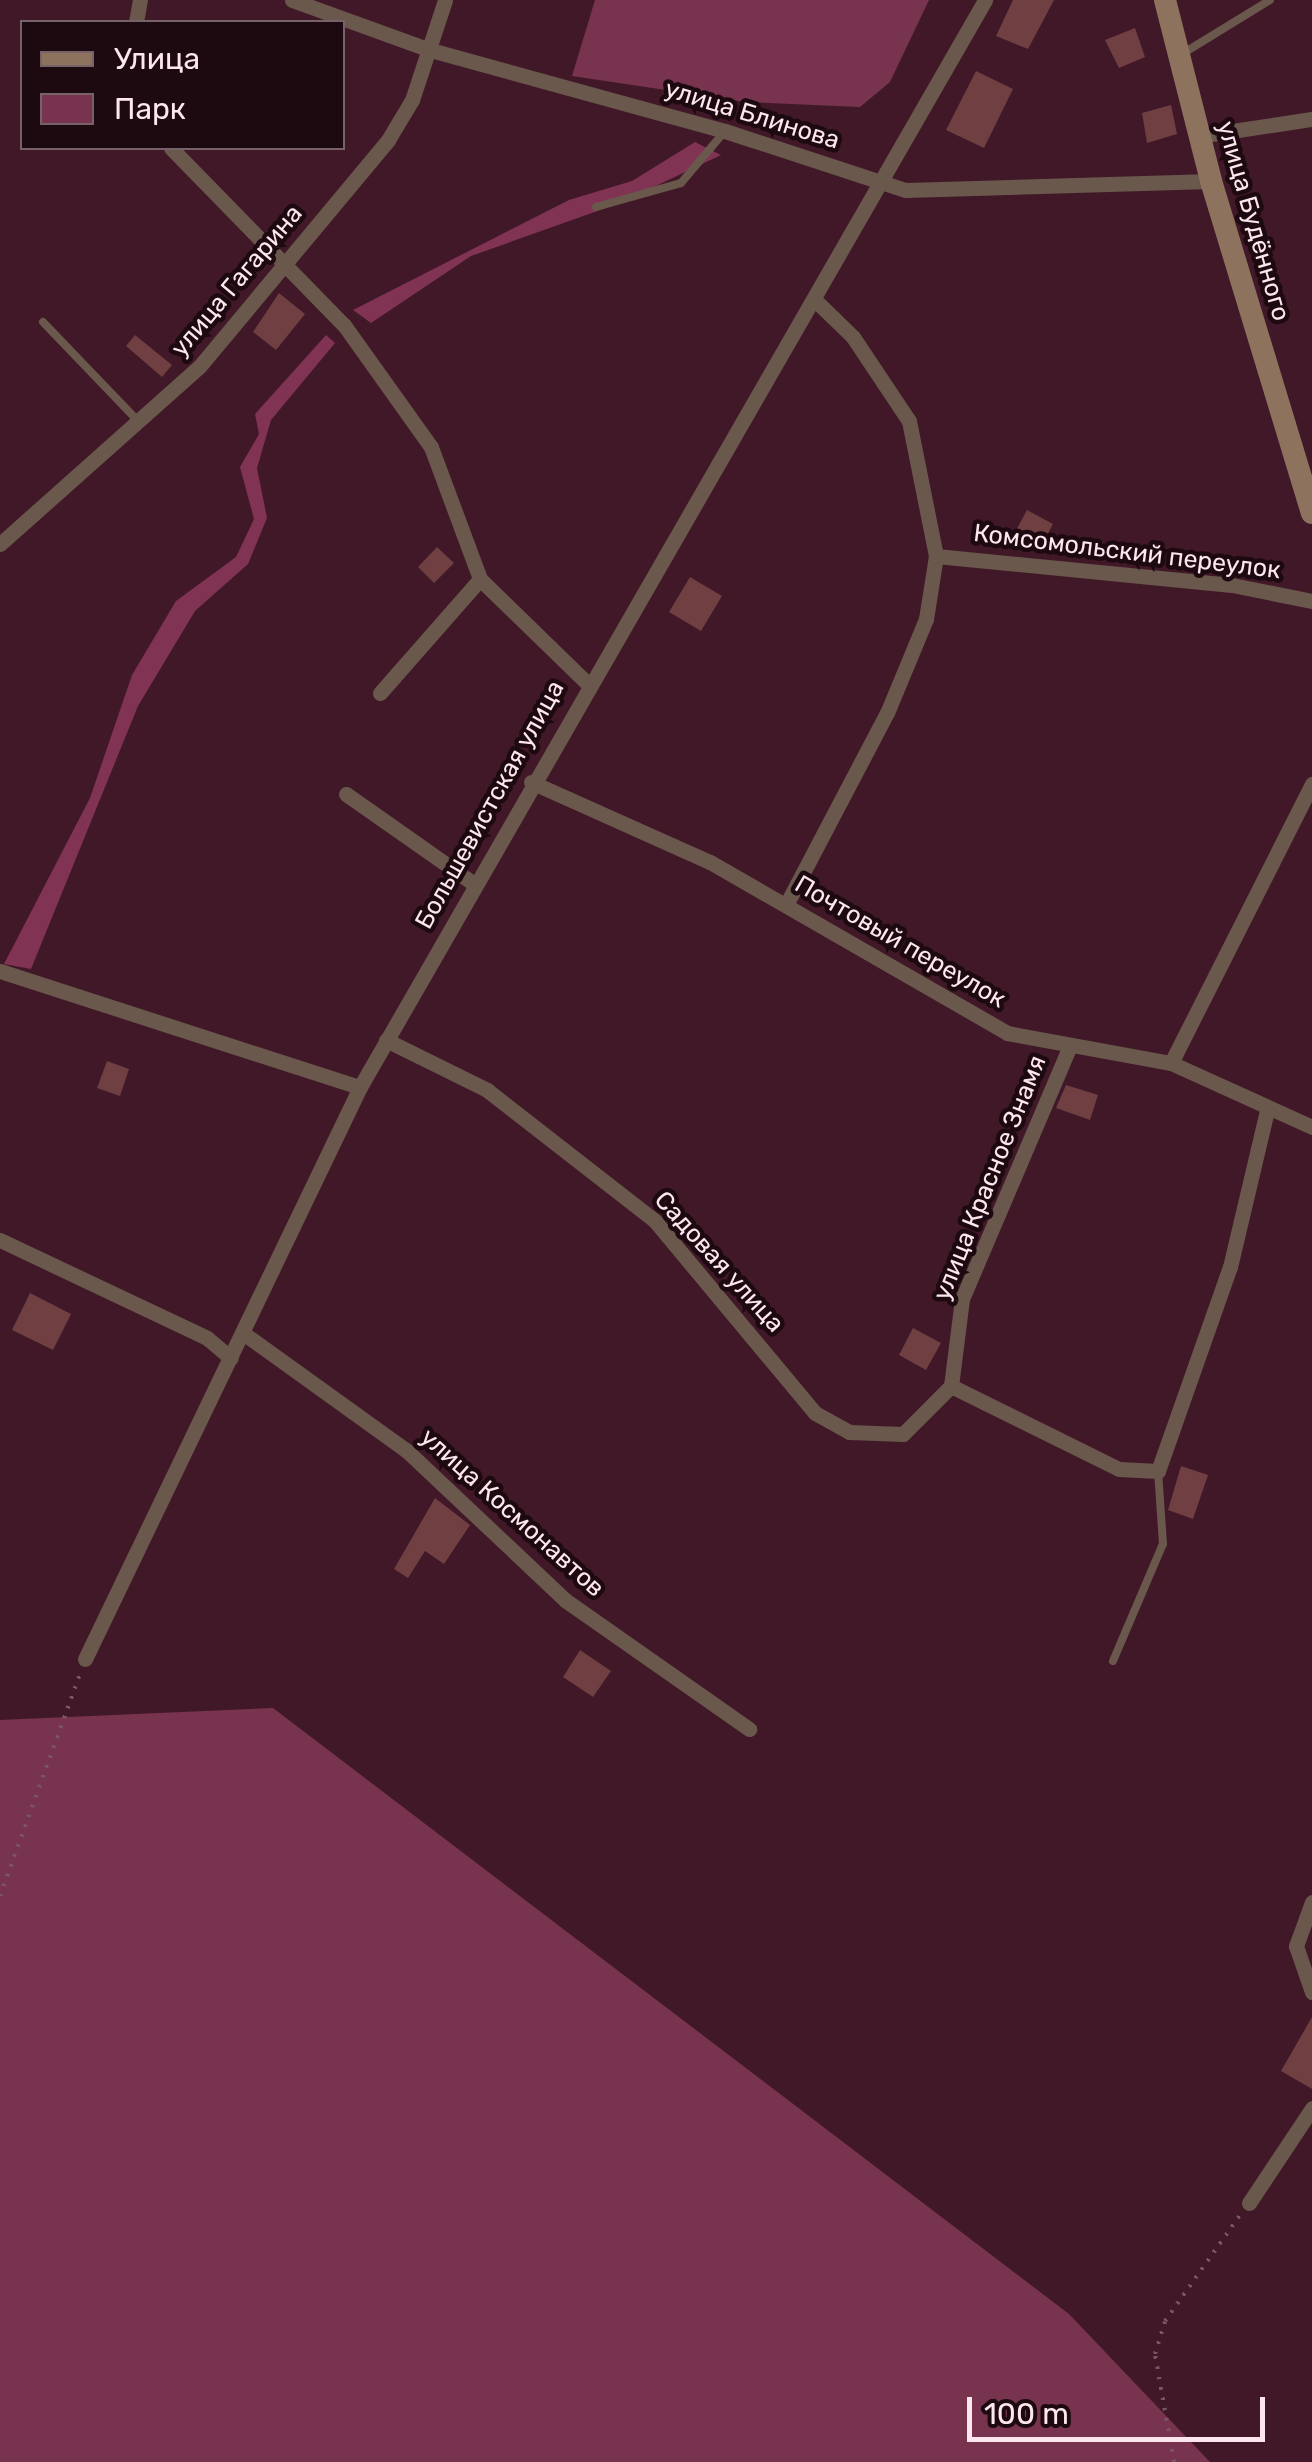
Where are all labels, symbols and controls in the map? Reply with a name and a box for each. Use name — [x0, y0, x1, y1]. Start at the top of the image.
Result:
legend — [20, 20, 345, 150]
text: Улица — [114, 41, 200, 77]
street label: улица Блинова — [661, 74, 843, 156]
text: Парк — [114, 91, 186, 127]
street label: улица Будённого — [1210, 118, 1296, 324]
street label: улица Гагарина — [165, 199, 309, 363]
street label: Комсомольский переулок — [972, 518, 1282, 586]
street label: Большевистская улица — [409, 676, 571, 934]
street label: Почтовый переулок — [789, 869, 1011, 1015]
street label: улица Красное Знамя — [927, 1051, 1053, 1305]
street label: Садовая улица — [648, 1185, 790, 1339]
street label: улица Космонавтов — [414, 1423, 610, 1603]
scale bar — [972, 2377, 1270, 2439]
text: 100 m — [984, 2396, 1069, 2432]

